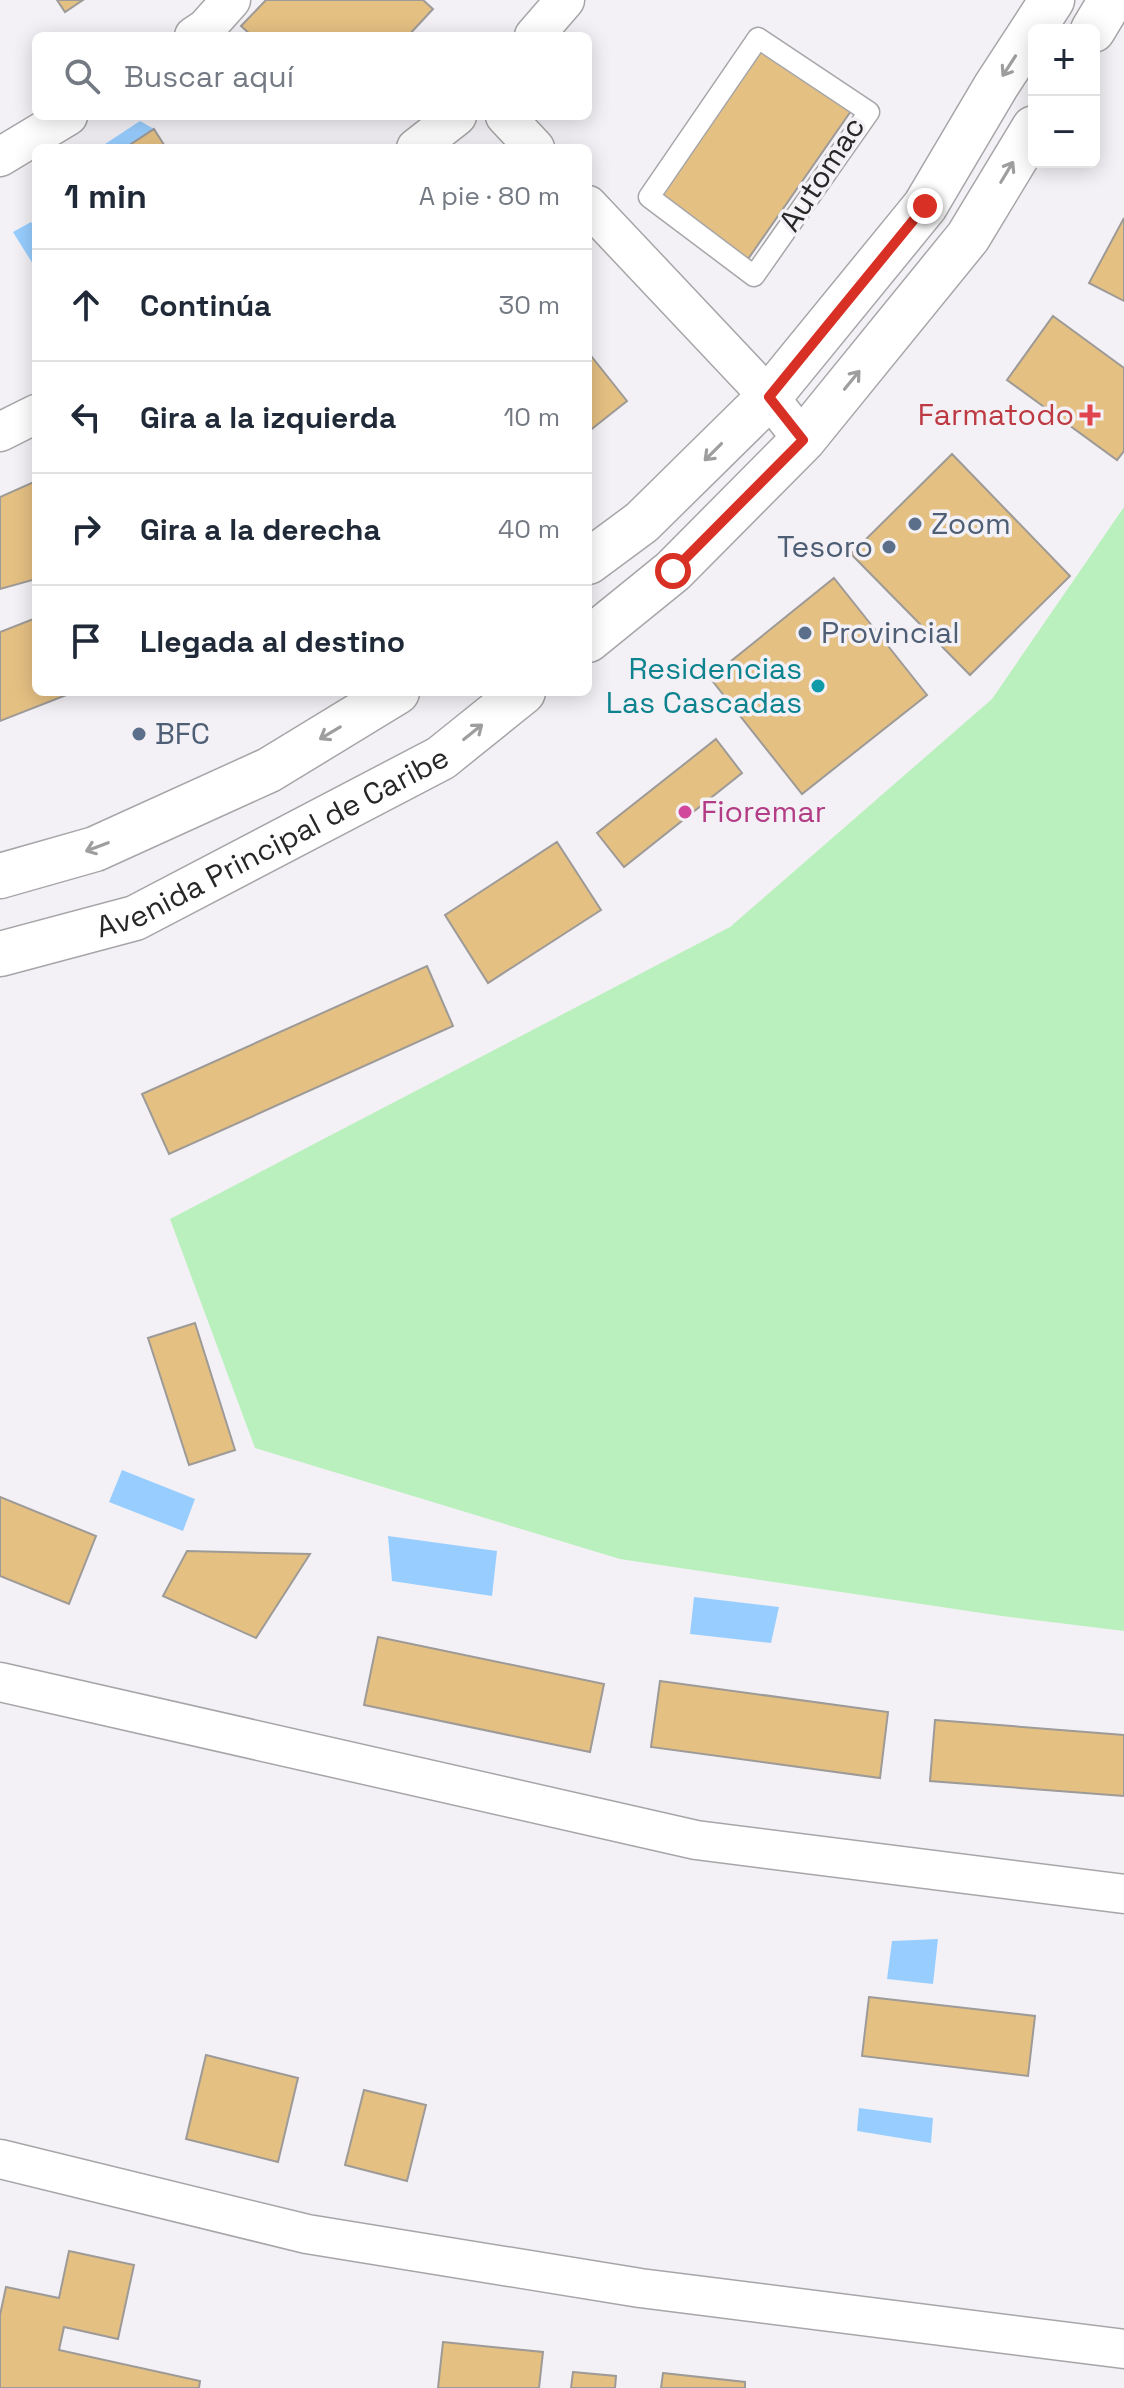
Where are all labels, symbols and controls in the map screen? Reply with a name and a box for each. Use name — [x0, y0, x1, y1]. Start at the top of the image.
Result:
map controls — [1028, 24, 1100, 168]
button: + — [1028, 24, 1100, 96]
search box — [32, 32, 592, 120]
icon: search — [60, 54, 104, 98]
one-way arrow — [1001, 54, 1018, 76]
text: Buscar aquí — [124, 57, 294, 96]
button: − — [1028, 96, 1100, 168]
street label: Automac — [770, 109, 873, 239]
one-way arrow — [1000, 161, 1016, 184]
text: 1 min — [64, 175, 147, 218]
text: A pie · 80 m — [419, 179, 560, 213]
route end — [907, 188, 943, 224]
icon: ahead — [64, 283, 108, 327]
text: Continúa — [140, 286, 271, 325]
text: 30 m — [499, 288, 560, 322]
one-way arrow — [844, 370, 861, 391]
icon: left — [64, 395, 108, 439]
place label: Farmatodo — [918, 395, 1074, 434]
text: Gira a la izquierda — [140, 398, 396, 437]
text: 10 m — [503, 400, 560, 434]
marker: Farmatodo — [1081, 406, 1099, 424]
one-way arrow — [704, 442, 723, 461]
place label: Zoom — [931, 504, 1011, 543]
icon: right — [64, 507, 108, 551]
text: Gira a la derecha — [140, 510, 381, 549]
text: 40 m — [498, 512, 560, 546]
marker: Zoom — [906, 515, 924, 533]
place label: Tesoro — [777, 527, 873, 566]
marker: Tesoro — [880, 538, 898, 556]
route start — [655, 553, 691, 589]
place label: Provincial — [821, 613, 960, 652]
icon: arrive — [64, 619, 108, 663]
text: Llegada al destino — [140, 622, 405, 661]
marker: Provincial — [796, 624, 814, 642]
place label: Residencias Las Cascadas — [606, 649, 802, 722]
marker: Residencias Las Cascadas — [809, 677, 827, 695]
place label: BFC — [155, 714, 210, 753]
one-way arrow — [462, 724, 483, 741]
marker: BFC — [130, 725, 148, 743]
one-way arrow — [319, 725, 342, 741]
street label: Avenida Principal de Caribe — [92, 737, 456, 946]
place label: Fioremar — [701, 792, 826, 831]
marker: Fioremar — [676, 803, 694, 821]
one-way arrow — [85, 841, 110, 855]

